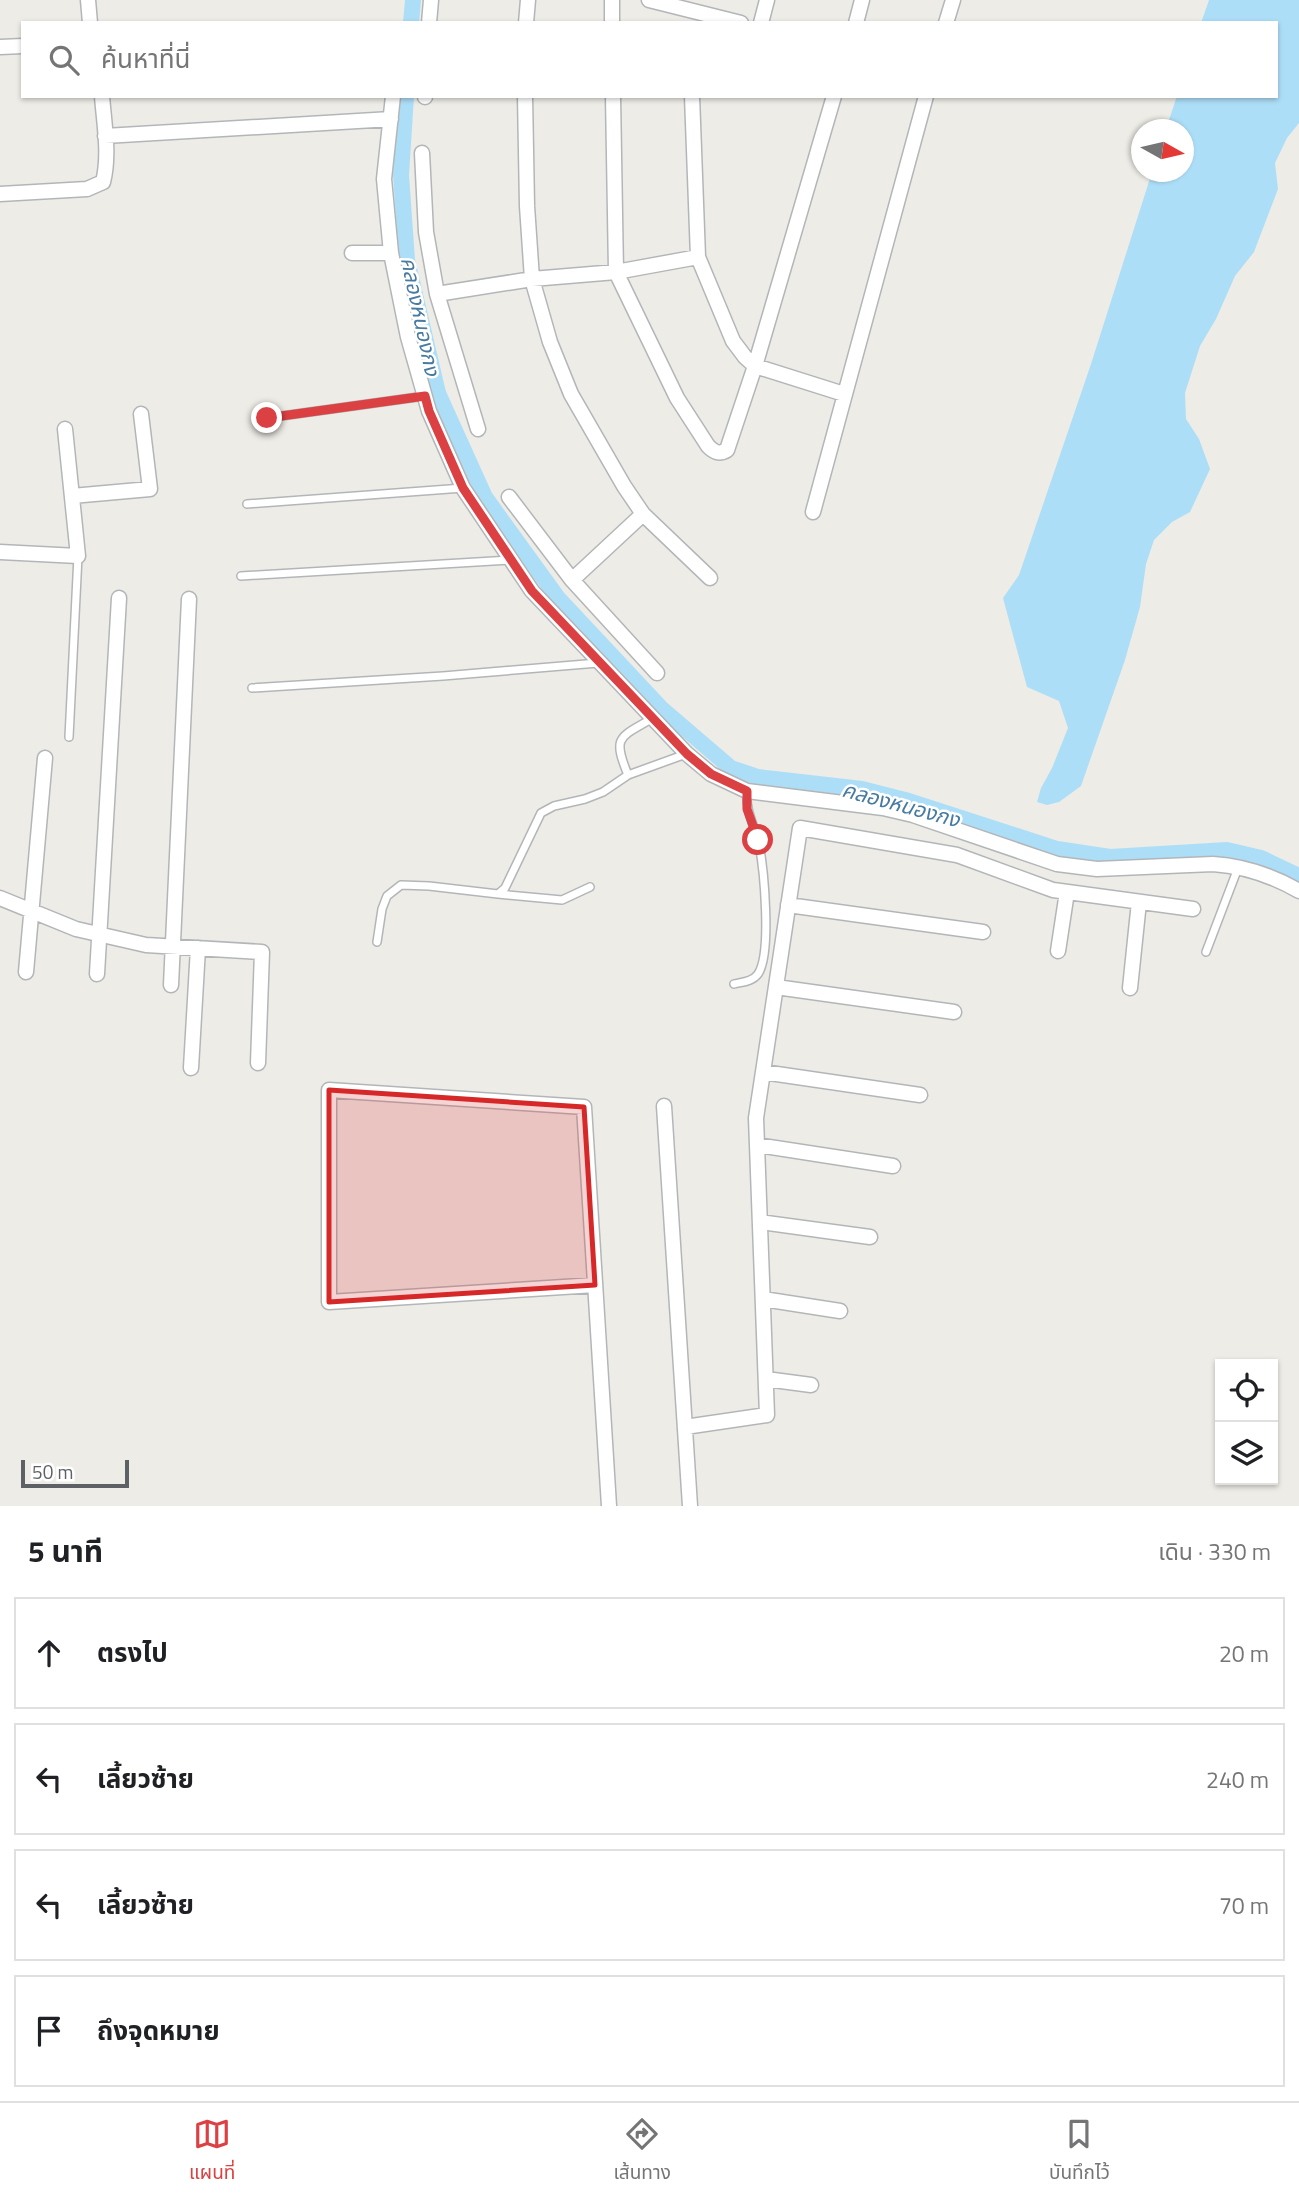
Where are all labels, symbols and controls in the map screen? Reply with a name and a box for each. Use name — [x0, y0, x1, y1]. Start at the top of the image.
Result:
search box — [21, 21, 1278, 98]
text: ค้นหาที่นี่ — [101, 39, 191, 78]
icon: search — [45, 41, 83, 79]
north arrow — [1131, 119, 1194, 182]
water label: คลองหนองกง — [393, 254, 450, 380]
route end — [251, 402, 282, 433]
water label: คลองหนองกง — [839, 773, 965, 836]
route start — [742, 824, 773, 855]
map controls — [1215, 1359, 1278, 1485]
button: locate — [1215, 1359, 1278, 1422]
button: layers — [1215, 1422, 1278, 1485]
scale bar — [21, 1457, 130, 1489]
text: 50 m — [32, 1457, 73, 1486]
text: 5 นาที — [28, 1528, 103, 1574]
text: เดิน · 330 m — [1158, 1534, 1271, 1569]
text: ตรงไป — [97, 1633, 168, 1672]
icon: ahead — [30, 1634, 68, 1672]
text: 20 m — [1219, 1636, 1269, 1671]
text: เลี้ยวซ้าย — [97, 1759, 194, 1798]
icon: left — [30, 1760, 68, 1798]
text: 240 m — [1206, 1762, 1269, 1797]
text: เลี้ยวซ้าย — [97, 1885, 194, 1924]
icon: left — [30, 1886, 68, 1924]
text: 70 m — [1219, 1888, 1269, 1923]
text: ถึงจุดหมาย — [97, 2011, 220, 2050]
icon: arrive — [30, 2012, 68, 2050]
tab: แผนที่ — [189, 2115, 235, 2188]
tab: เส้นทาง — [613, 2115, 671, 2188]
tab: บันทึกไว้ — [1049, 2115, 1110, 2188]

